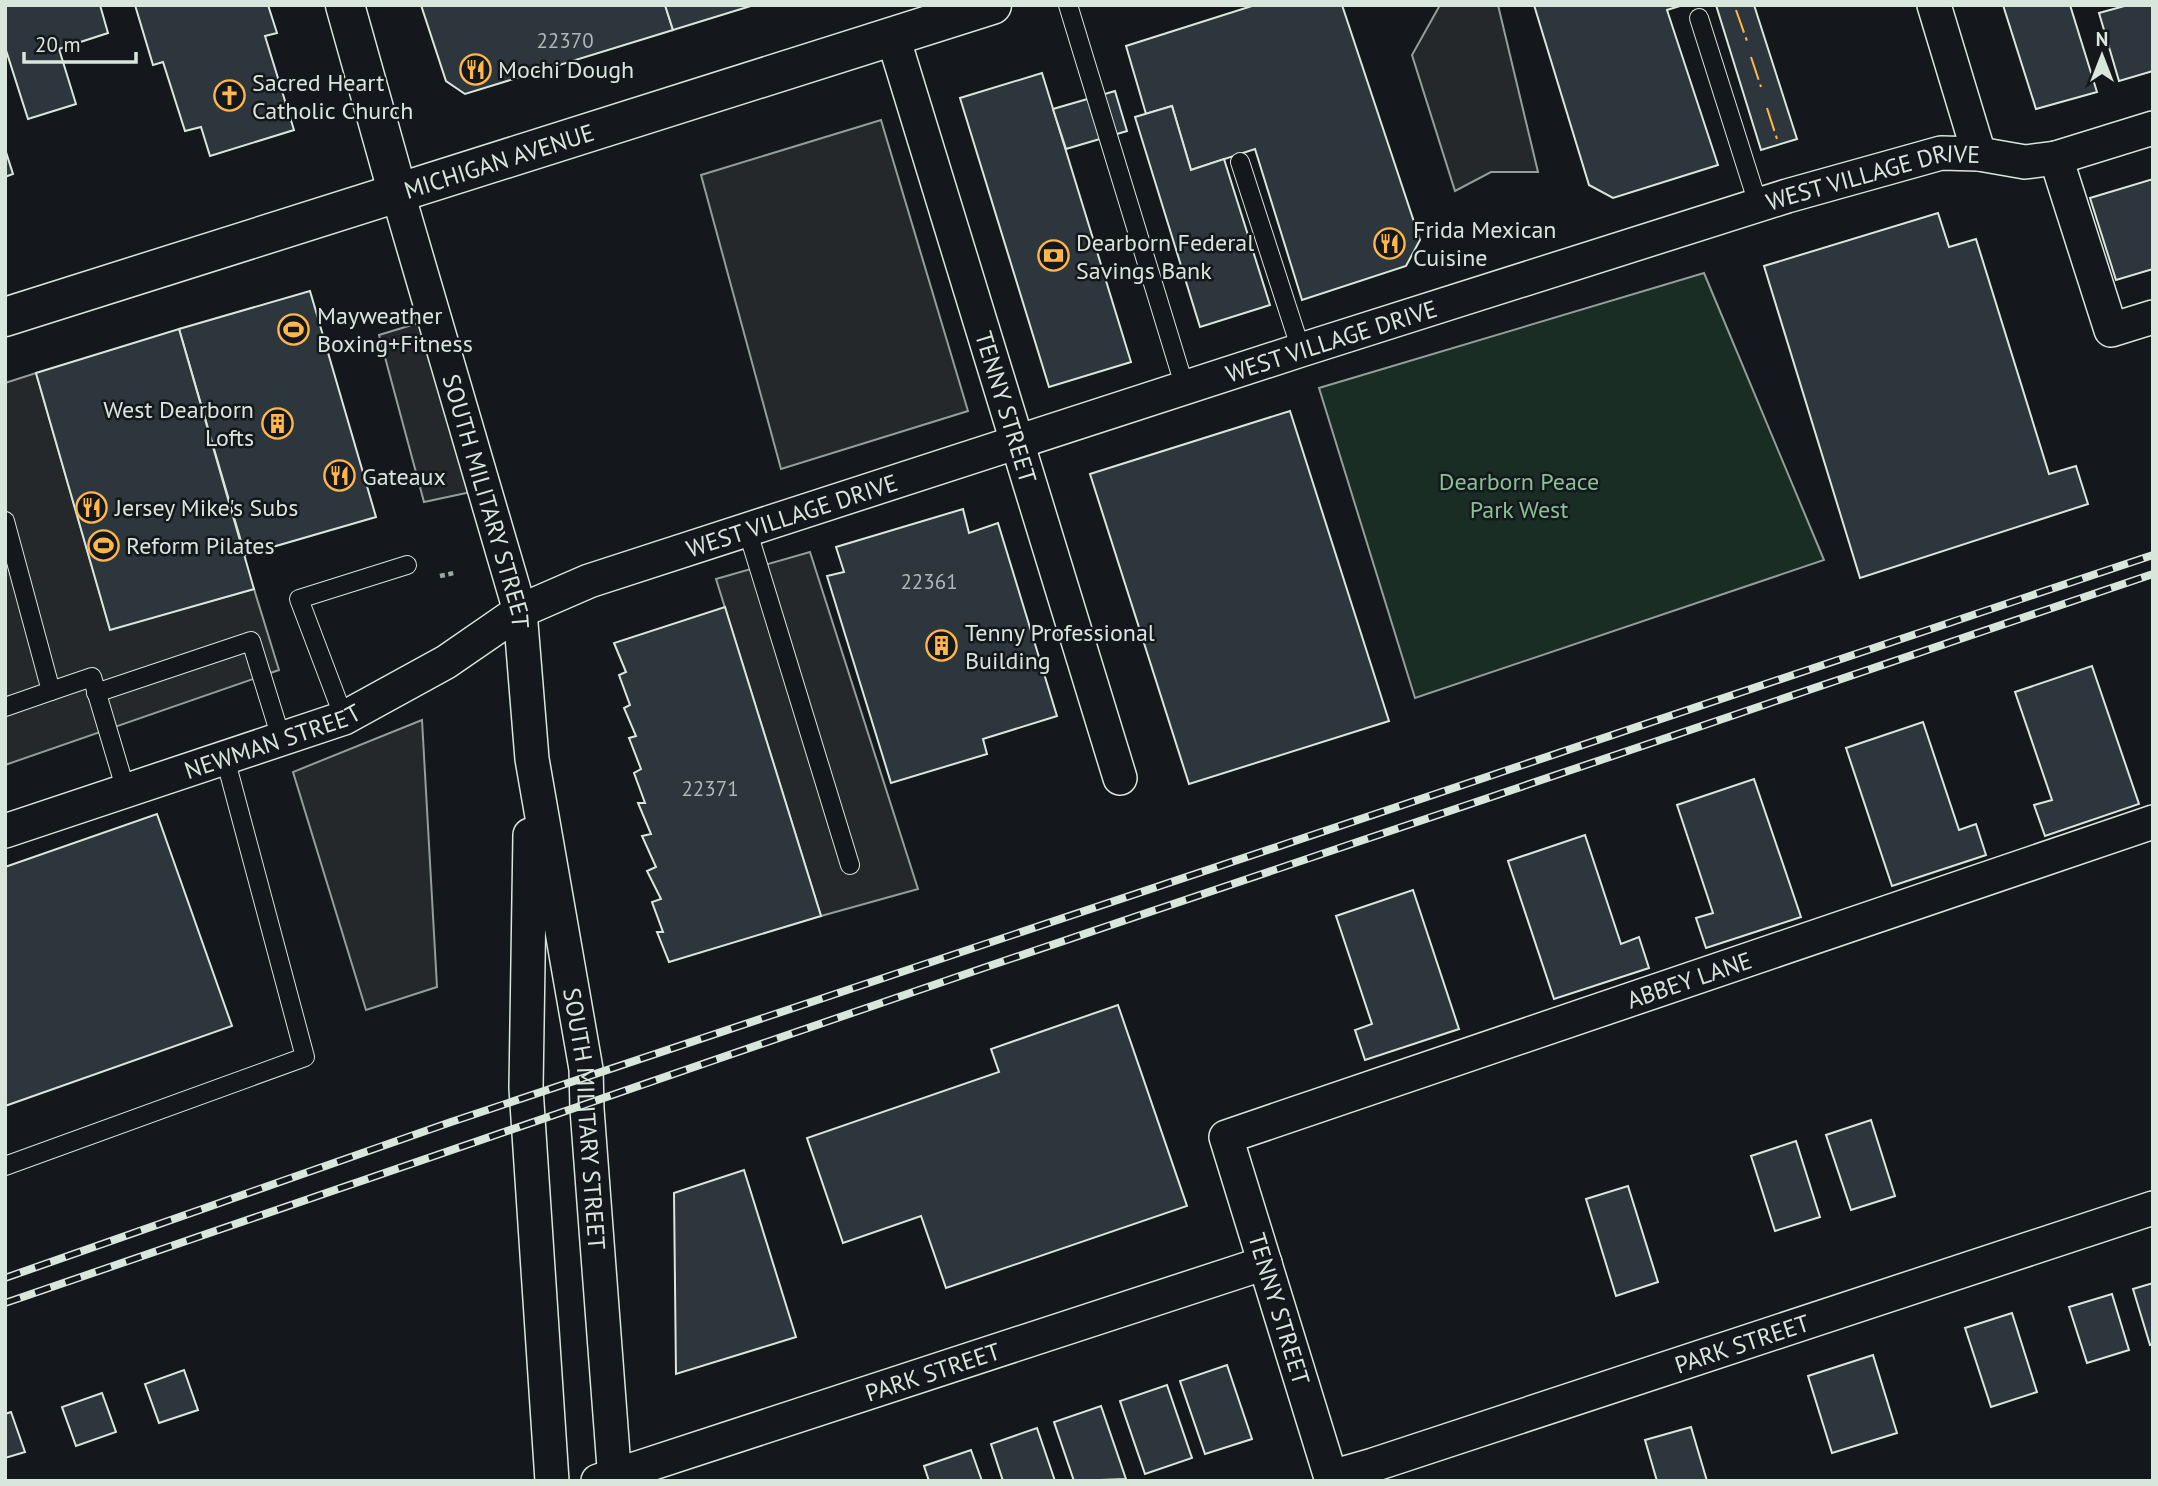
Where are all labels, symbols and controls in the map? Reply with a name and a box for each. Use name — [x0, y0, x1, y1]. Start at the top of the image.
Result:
scale bar — [24, 21, 136, 65]
north arrow — [2067, 21, 2137, 91]
house number: 22370 — [536, 27, 594, 54]
text: N — [2096, 27, 2108, 51]
text: 20 m — [35, 31, 81, 58]
restaurant icon: Mochi Dough — [458, 52, 492, 86]
place label: Mochi Dough — [498, 54, 634, 85]
place label: Sacred Heart Catholic Church — [252, 67, 413, 126]
church icon: Sacred Heart Catholic Church — [212, 79, 246, 113]
street label: MICHIGAN AVENUE — [400, 116, 598, 205]
street label: WEST VILLAGE DRIVE — [1762, 137, 1980, 217]
place label: Frida Mexican Cuisine — [1413, 214, 1557, 273]
restaurant icon: Frida Mexican Cuisine — [1373, 226, 1407, 260]
place label: Dearborn Federal Savings Bank — [1076, 227, 1254, 286]
bank icon: Dearborn Federal Savings Bank — [1036, 239, 1070, 273]
street label: WEST VILLAGE DRIVE — [1222, 292, 1441, 389]
place label: Mayweather Boxing+Fitness — [317, 300, 473, 359]
sports icon: Mayweather Boxing+Fitness — [277, 312, 311, 346]
street label: TENNY STREET — [969, 327, 1044, 487]
street label: SOUTH MILITARY STREET — [436, 370, 537, 629]
place label: West Dearborn Lofts — [103, 394, 254, 453]
building icon: West Dearborn Lofts — [260, 406, 294, 440]
restaurant icon: Gateaux — [322, 459, 356, 493]
place label: Gateaux — [362, 461, 446, 492]
park label: Dearborn Peace Park West — [1439, 466, 1599, 525]
street label: WEST VILLAGE DRIVE — [682, 467, 901, 564]
restaurant icon: Jersey Mike's Subs — [75, 490, 109, 524]
place label: Jersey Mike's Subs — [114, 492, 298, 523]
sports icon: Reform Pilates — [86, 528, 120, 562]
place label: Reform Pilates — [126, 530, 275, 561]
house number: 22361 — [900, 568, 958, 595]
place label: Tenny Professional Building — [965, 617, 1155, 676]
building icon: Tenny Professional Building — [925, 629, 959, 663]
street label: NEWMAN STREET — [180, 696, 366, 786]
house number: 22371 — [681, 775, 739, 802]
street label: ABBEY LANE — [1623, 944, 1755, 1015]
street label: SOUTH MILITARY STREET — [557, 985, 613, 1251]
street label: TENNY STREET — [1241, 1229, 1317, 1389]
street label: PARK STREET — [1670, 1307, 1813, 1380]
street label: PARK STREET — [861, 1335, 1004, 1408]

